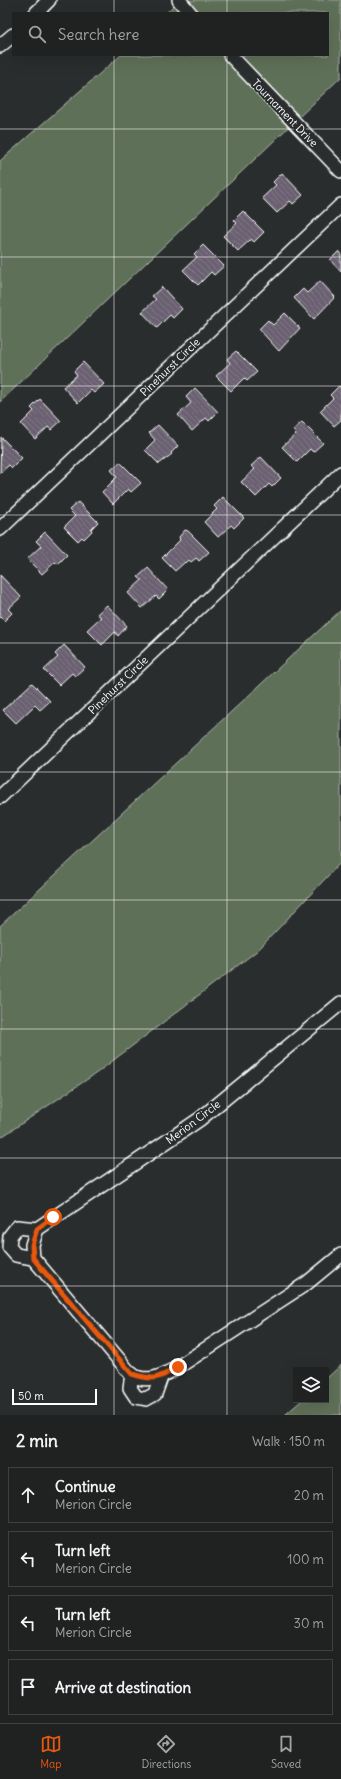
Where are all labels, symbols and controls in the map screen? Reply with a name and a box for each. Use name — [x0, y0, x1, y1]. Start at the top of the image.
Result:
search box — [12, 12, 329, 56]
icon: search — [26, 23, 48, 45]
text: Search here — [58, 25, 139, 44]
street label: Tournament Drive — [249, 76, 321, 150]
street label: Pinehurst Circle — [137, 335, 203, 399]
street label: Pinehurst Circle — [85, 653, 151, 717]
street label: Merion Circle — [163, 1097, 223, 1147]
route start — [44, 1208, 62, 1226]
route end — [169, 1358, 187, 1376]
map controls — [293, 1367, 329, 1403]
button: layers — [293, 1367, 329, 1403]
scale bar — [12, 1387, 97, 1406]
text: 50 m — [18, 1389, 44, 1403]
text: 2 min — [16, 1430, 58, 1452]
text: Walk · 150 m — [252, 1433, 325, 1450]
text: Continue — [55, 1477, 116, 1496]
icon: ahead — [17, 1484, 39, 1506]
text: 20 m — [294, 1487, 324, 1504]
text: Merion Circle — [55, 1496, 132, 1513]
text: Turn left — [55, 1541, 110, 1560]
icon: left — [17, 1548, 39, 1570]
text: 100 m — [287, 1551, 324, 1568]
text: Merion Circle — [55, 1560, 132, 1577]
text: Turn left — [55, 1605, 110, 1624]
icon: left — [17, 1612, 39, 1634]
text: 30 m — [294, 1615, 324, 1632]
text: Merion Circle — [55, 1624, 132, 1641]
icon: arrive — [17, 1676, 39, 1698]
text: Arrive at destination — [55, 1678, 191, 1697]
tab: Map — [40, 1733, 62, 1771]
tab: Directions — [142, 1733, 191, 1771]
tab: Saved — [271, 1733, 301, 1771]

